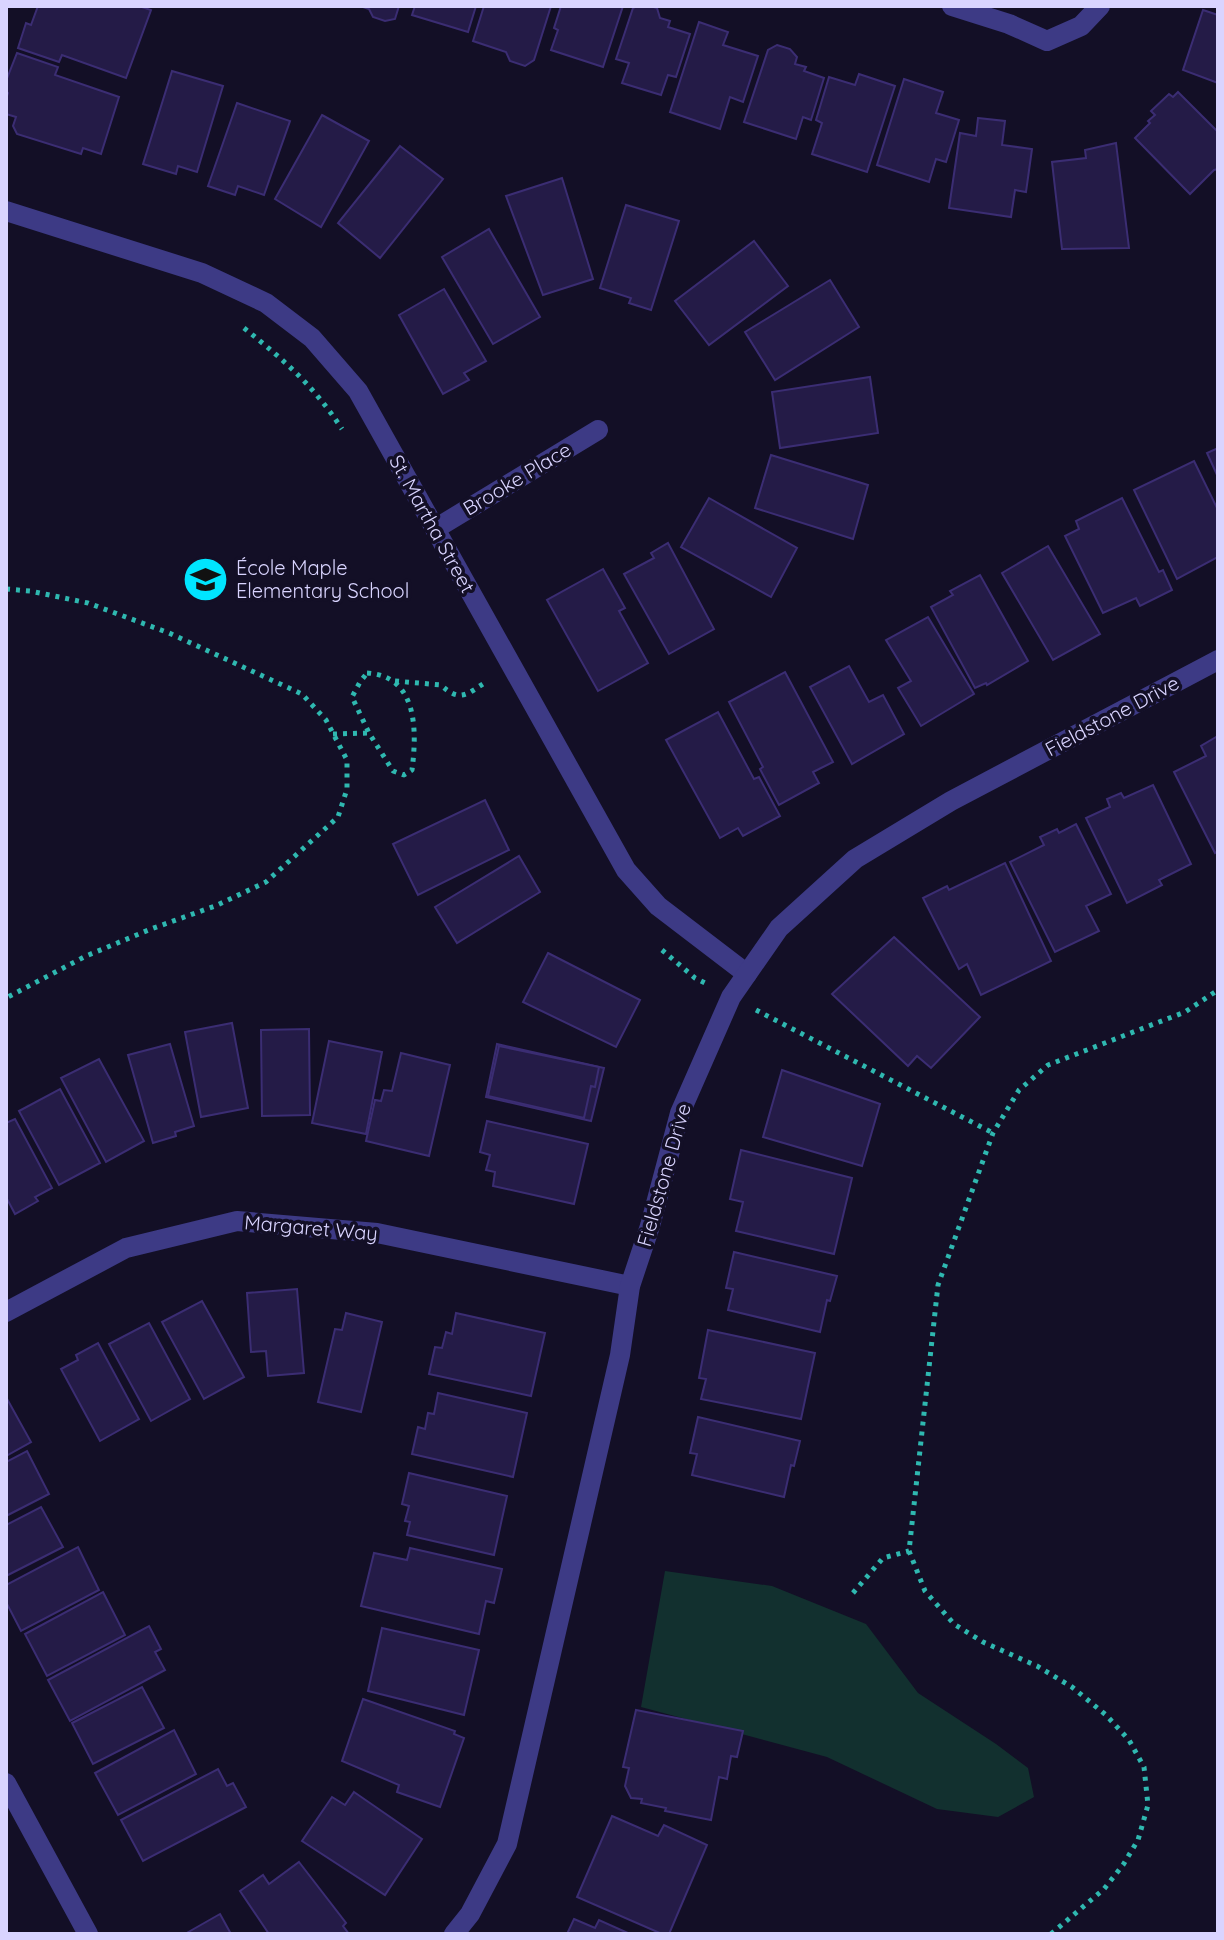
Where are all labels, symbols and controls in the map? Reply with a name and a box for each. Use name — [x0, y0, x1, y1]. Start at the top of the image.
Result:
street label: Brooke Place — [458, 436, 575, 521]
street label: St. Martha Street — [384, 450, 481, 597]
school or university icon: École Maple Elementary School — [181, 555, 229, 603]
place label: École Maple Elementary School — [236, 555, 409, 603]
street label: Fieldstone Drive — [1041, 670, 1183, 761]
street label: Fieldstone Drive — [631, 1100, 696, 1249]
street label: Margaret Way — [243, 1209, 379, 1246]

